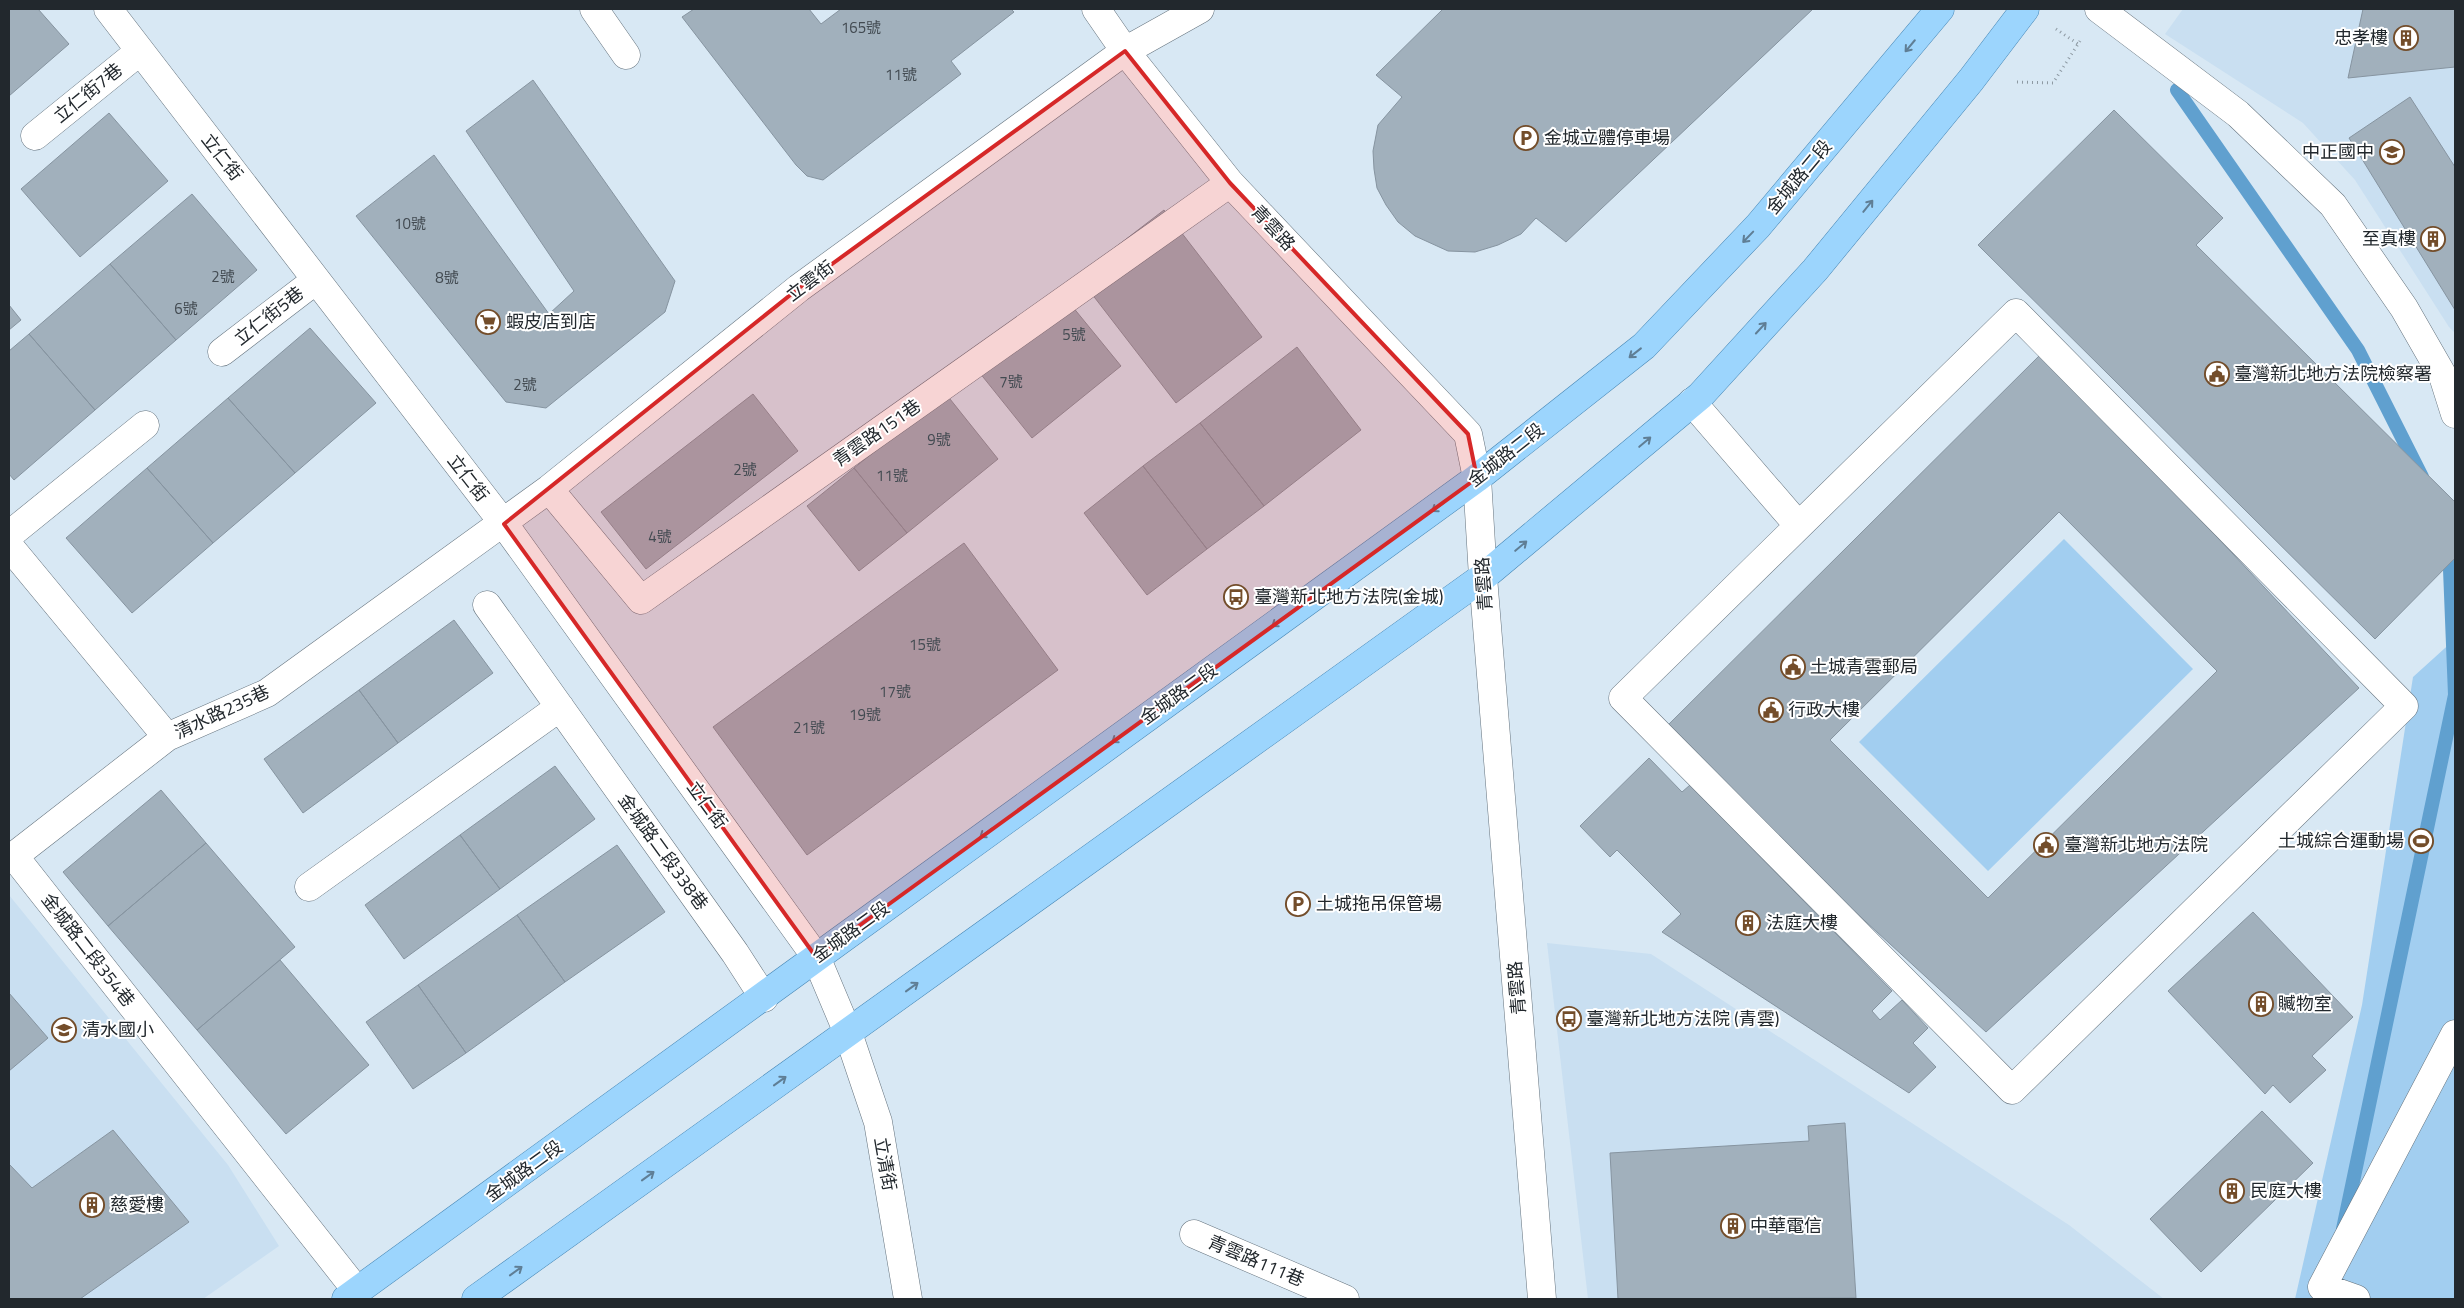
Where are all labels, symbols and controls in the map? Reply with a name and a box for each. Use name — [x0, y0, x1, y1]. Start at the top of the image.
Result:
house number: 165號 — [841, 16, 881, 39]
place label: 忠孝樓 — [2334, 24, 2388, 51]
building icon: 忠孝樓 — [2393, 25, 2419, 51]
one-way arrow — [1904, 40, 1915, 53]
street label: 立仁街7巷 — [47, 56, 128, 129]
house number: 11號 — [885, 63, 917, 86]
place label: 金城立體停車場 — [1544, 124, 1670, 151]
parking icon: 金城立體停車場 — [1513, 125, 1539, 151]
street label: 立仁街 — [195, 127, 250, 186]
street label: 金城路二段 — [1759, 134, 1838, 220]
place label: 中正國中 — [2302, 138, 2374, 165]
school or university icon: 中正國中 — [2379, 139, 2405, 165]
street label: 青雲路 — [1245, 199, 1302, 257]
one-way arrow — [1862, 199, 1873, 212]
house number: 10號 — [394, 212, 426, 235]
place label: 至真樓 — [2362, 225, 2416, 252]
building icon: 至真樓 — [2420, 226, 2446, 252]
one-way arrow — [1742, 231, 1754, 243]
street label: 立雲街 — [780, 254, 839, 308]
house number: 2號 — [211, 265, 235, 288]
house number: 8號 — [435, 266, 459, 289]
street label: 立仁街5巷 — [228, 280, 309, 352]
house number: 6號 — [174, 297, 198, 320]
place label: 蝦皮店到店 — [506, 308, 596, 335]
supermarket icon: 蝦皮店到店 — [475, 309, 501, 335]
one-way arrow — [1756, 322, 1767, 335]
house number: 5號 — [1062, 323, 1086, 346]
one-way arrow — [1628, 348, 1641, 359]
place label: 臺灣新北地方法院檢察署 — [2234, 360, 2432, 387]
public building icon: 臺灣新北地方法院檢察署 — [2204, 361, 2230, 387]
house number: 7號 — [999, 370, 1023, 393]
house number: 2號 — [513, 373, 537, 396]
street label: 青雲路151巷 — [827, 392, 926, 473]
street label: 金城路二段 — [1462, 416, 1549, 493]
house number: 9號 — [927, 428, 951, 451]
one-way arrow — [1639, 436, 1652, 447]
street label: 立仁街 — [441, 448, 496, 507]
house number: 2號 — [733, 458, 757, 481]
house number: 11號 — [876, 464, 908, 487]
one-way arrow — [1431, 502, 1445, 512]
house number: 4號 — [648, 525, 672, 548]
one-way arrow — [1514, 540, 1527, 552]
street label: 青雲路 — [1468, 556, 1499, 612]
place label: 臺灣新北地方法院(金城) — [1254, 583, 1444, 610]
bus stop icon: 臺灣新北地方法院(金城) — [1223, 584, 1249, 610]
one-way arrow — [1272, 617, 1285, 628]
house number: 15號 — [909, 633, 941, 656]
place label: 土城青雲郵局 — [1810, 653, 1918, 680]
public building icon: 土城青雲郵局 — [1780, 654, 1806, 680]
street label: 金城路二段 — [1134, 656, 1223, 731]
street label: 清水路235巷 — [170, 678, 274, 745]
house number: 17號 — [879, 680, 911, 703]
place label: 行政大樓 — [1788, 696, 1860, 723]
public building icon: 行政大樓 — [1758, 697, 1784, 723]
house number: 19號 — [849, 703, 881, 726]
house number: 21號 — [793, 716, 825, 739]
one-way arrow — [1111, 733, 1125, 743]
street label: 立仁街 — [681, 775, 734, 834]
street label: 金城路二段338巷 — [612, 788, 715, 916]
place label: 土城綜合運動場 — [2278, 827, 2404, 854]
one-way arrow — [980, 828, 993, 839]
sports icon: 土城綜合運動場 — [2408, 828, 2434, 854]
place label: 臺灣新北地方法院 — [2064, 831, 2208, 858]
public building icon: 臺灣新北地方法院 — [2033, 832, 2059, 858]
street label: 金城路二段354巷 — [35, 887, 142, 1012]
place label: 土城拖吊保管場 — [1316, 890, 1442, 917]
parking icon: 土城拖吊保管場 — [1285, 891, 1311, 917]
street label: 金城路二段 — [806, 894, 895, 969]
place label: 法庭大樓 — [1766, 909, 1838, 936]
building icon: 法庭大樓 — [1735, 910, 1761, 936]
street label: 青雲路 — [1501, 960, 1532, 1016]
one-way arrow — [905, 982, 919, 992]
place label: 贓物室 — [2278, 990, 2332, 1017]
building icon: 贓物室 — [2248, 991, 2274, 1017]
place label: 臺灣新北地方法院 (青雲) — [1586, 1005, 1779, 1032]
bus stop icon: 臺灣新北地方法院 (青雲) — [1556, 1006, 1582, 1032]
place label: 清水國小 — [82, 1016, 154, 1043]
school or university icon: 清水國小 — [51, 1017, 77, 1043]
one-way arrow — [773, 1076, 786, 1087]
street label: 金城路二段 — [479, 1133, 568, 1208]
street label: 立清街 — [868, 1135, 903, 1193]
one-way arrow — [641, 1171, 655, 1181]
place label: 民庭大樓 — [2250, 1177, 2322, 1204]
building icon: 民庭大樓 — [2219, 1178, 2245, 1204]
place label: 慈愛樓 — [110, 1191, 164, 1218]
building icon: 慈愛樓 — [79, 1192, 105, 1218]
place label: 中華電信 — [1750, 1212, 1822, 1239]
building icon: 中華電信 — [1720, 1213, 1746, 1239]
street label: 青雲路111巷 — [1204, 1228, 1309, 1293]
one-way arrow — [509, 1266, 523, 1276]

